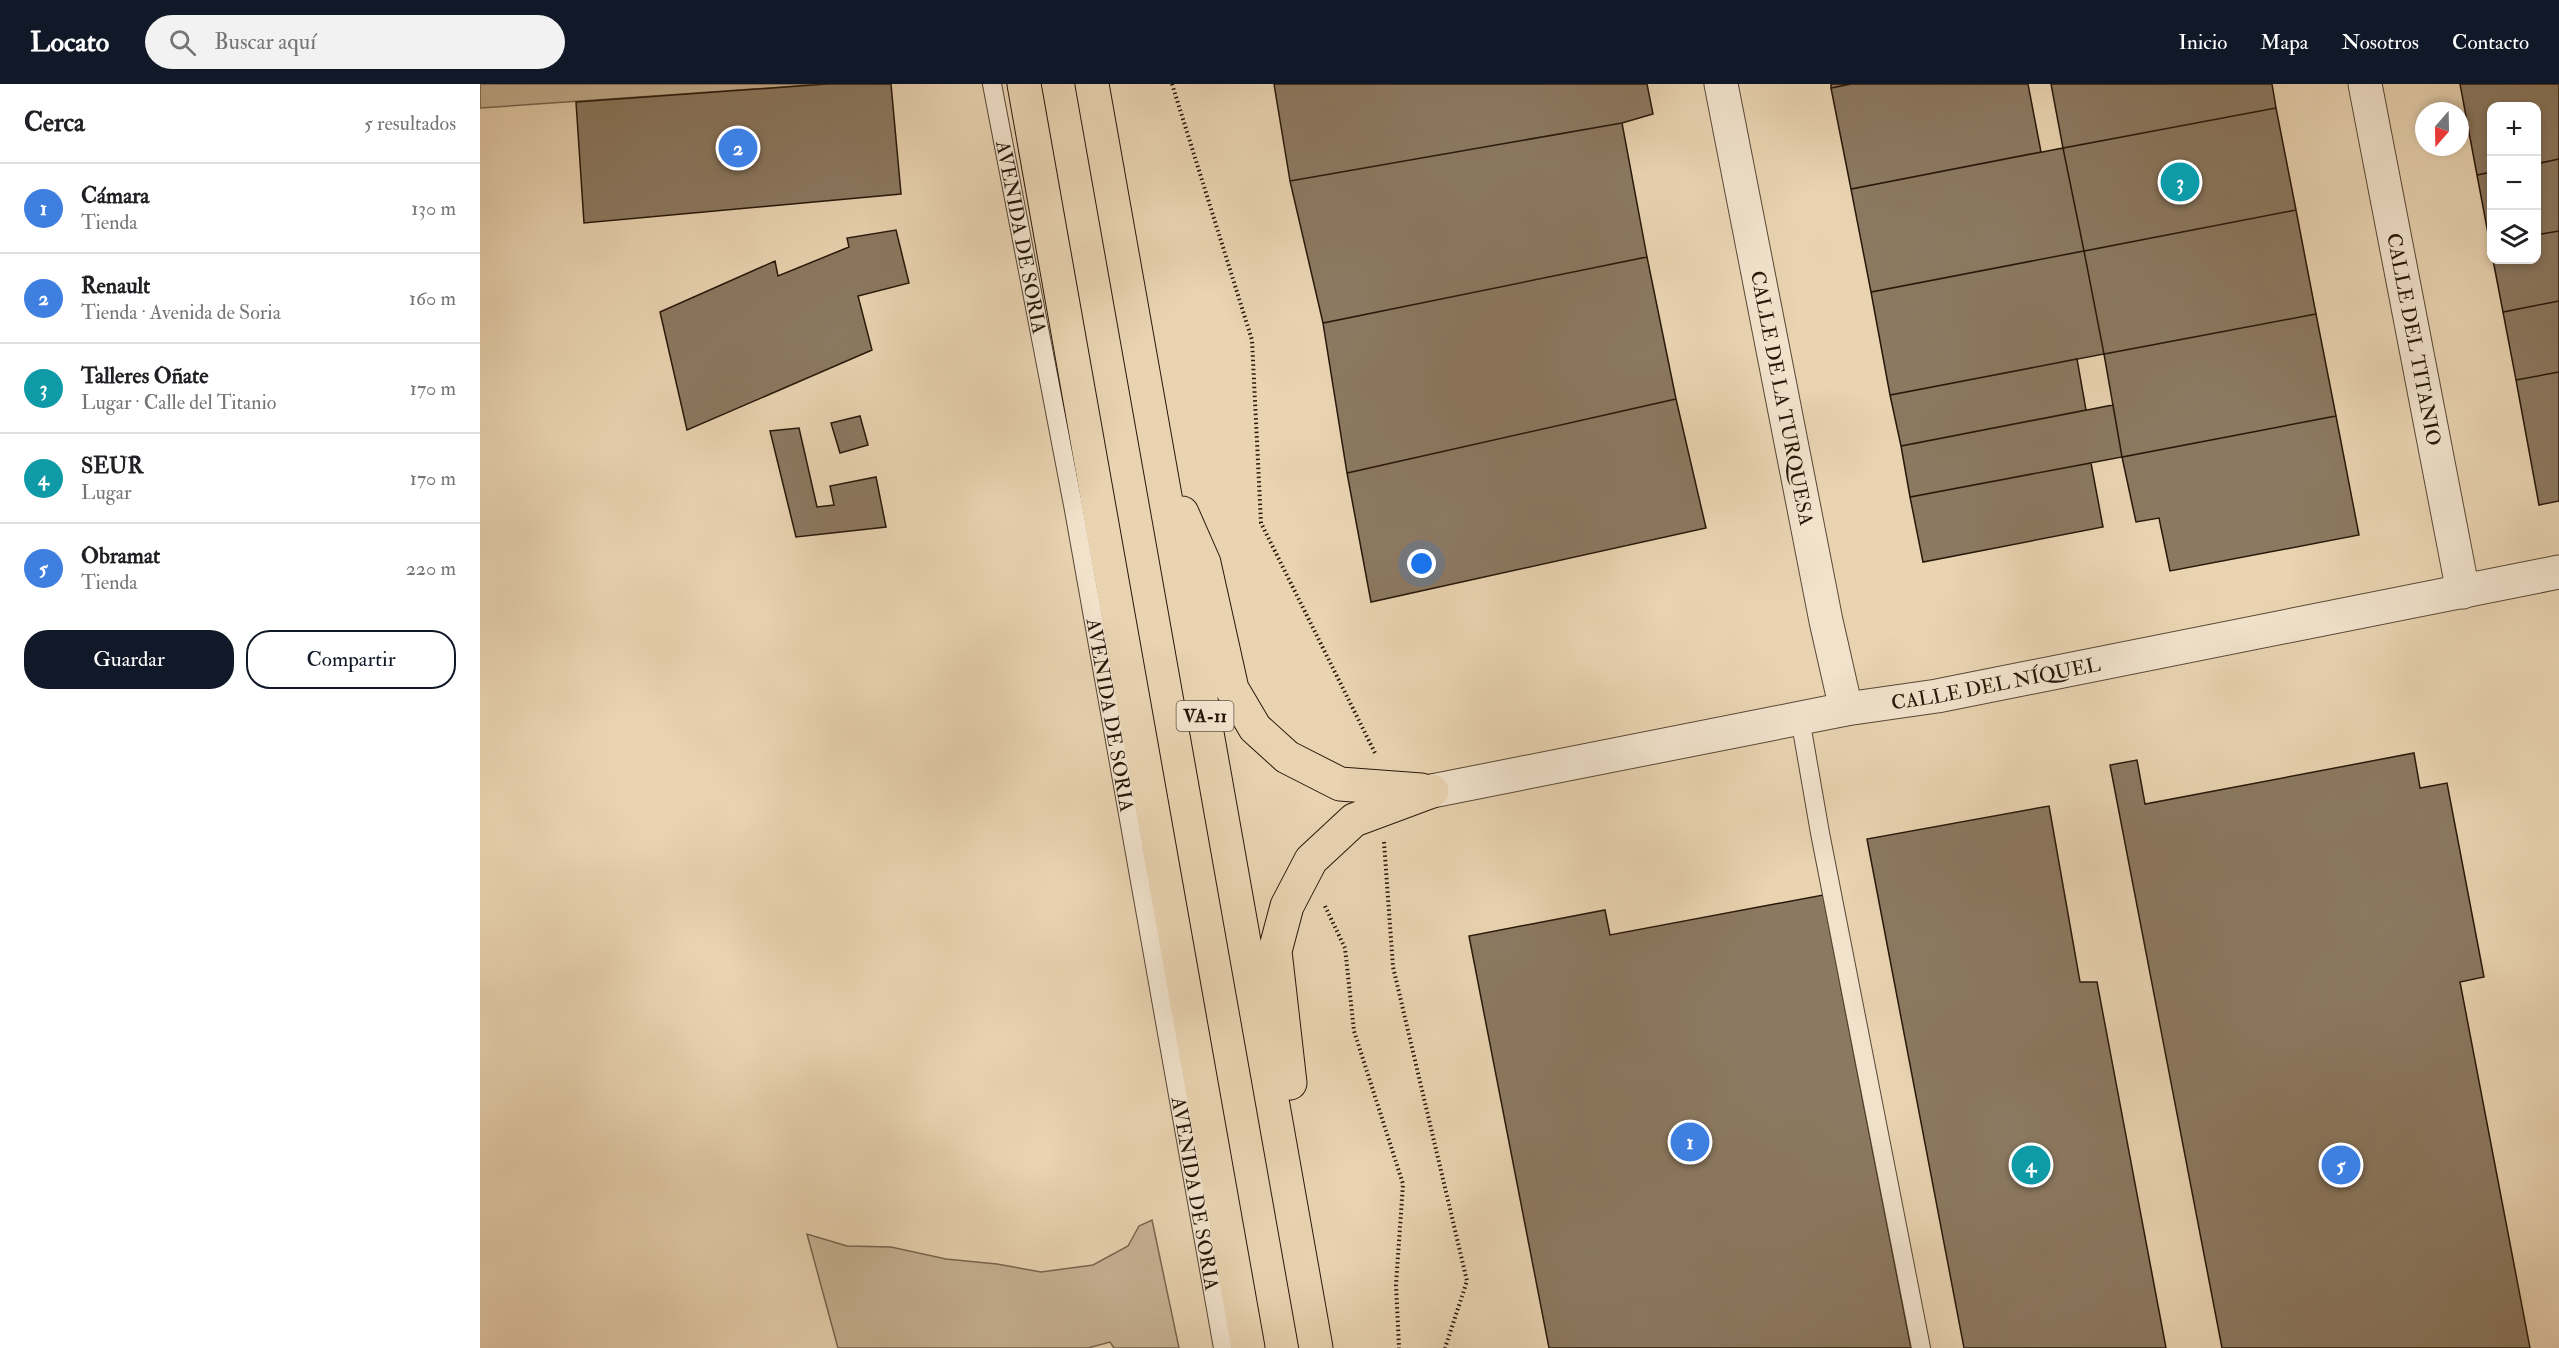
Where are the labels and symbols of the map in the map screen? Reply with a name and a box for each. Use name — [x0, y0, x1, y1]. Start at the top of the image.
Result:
north arrow — [2415, 102, 2469, 156]
pin: 2 — [718, 126, 758, 170]
street label: AVENIDA DE SORIA — [991, 138, 1052, 336]
pin: 3 — [2160, 160, 2200, 204]
street label: CALLE DEL TITANIO — [2381, 231, 2447, 448]
street label: CALLE DE LA TURQUESA — [1745, 269, 1820, 528]
your location — [1407, 549, 1436, 578]
street label: AVENIDA DE SORIA — [1081, 615, 1140, 814]
street label: CALLE DEL NÍQUEL — [1889, 651, 2103, 715]
road number: VA-11 — [1176, 701, 1234, 731]
street label: AVENIDA DE SORIA — [1166, 1094, 1225, 1292]
pin: 1 — [1670, 1120, 1710, 1164]
pin: 4 — [2012, 1142, 2050, 1188]
pin: 5 — [2322, 1142, 2360, 1188]

